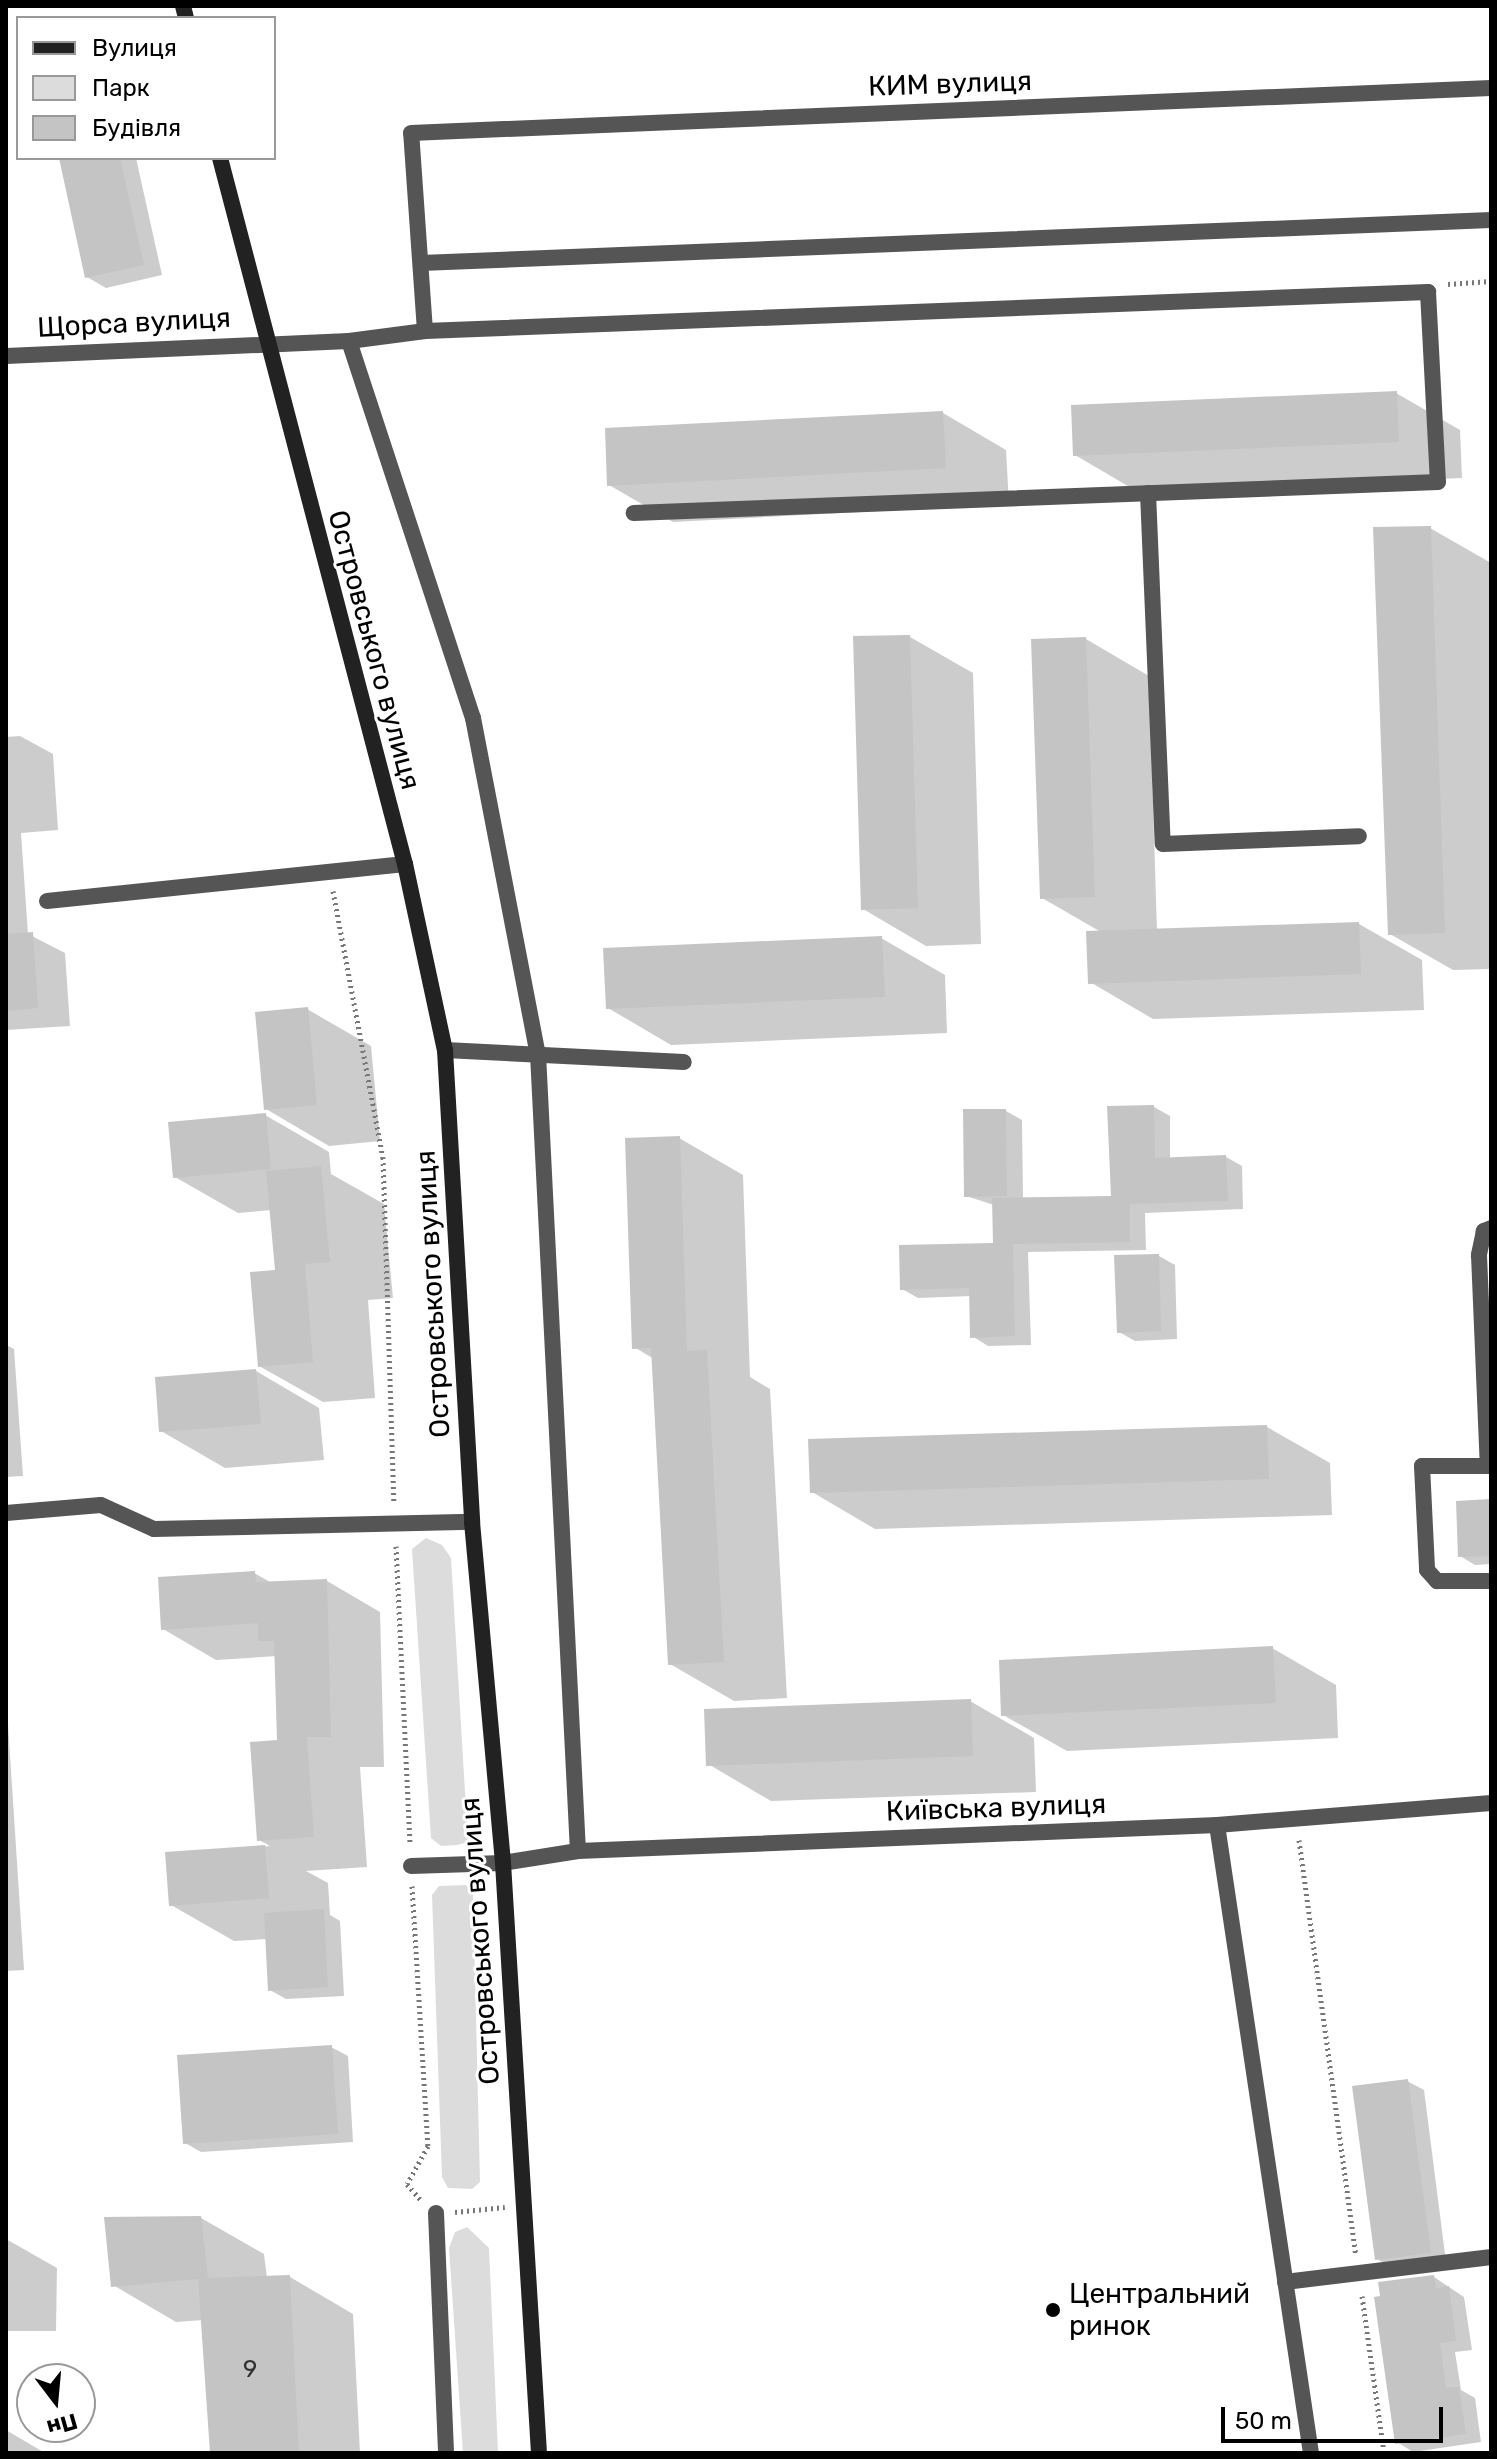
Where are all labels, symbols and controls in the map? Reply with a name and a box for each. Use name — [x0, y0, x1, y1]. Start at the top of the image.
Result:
legend — [16, 16, 276, 160]
text: Вулиця — [92, 34, 177, 62]
street label: КИМ вулиця — [868, 64, 1032, 104]
text: Парк — [92, 74, 150, 102]
text: Будівля — [92, 114, 181, 142]
street label: Щорса вулиця — [36, 301, 232, 345]
street label: Островського вулиця — [321, 507, 427, 793]
street label: Островського вулиця — [409, 1149, 457, 1439]
street label: Київська вулиця — [885, 1787, 1107, 1829]
street label: Островського вулиця — [453, 1796, 507, 2086]
place label: Центральний ринок — [1069, 2277, 1250, 2343]
marker: Центральний ринок — [1044, 2301, 1062, 2319]
house number: 9 — [243, 2356, 257, 2384]
north arrow — [16, 2363, 96, 2443]
scale bar — [1225, 2391, 1447, 2441]
text: Пн — [44, 2407, 81, 2442]
text: 50 m — [1235, 2407, 1292, 2435]

